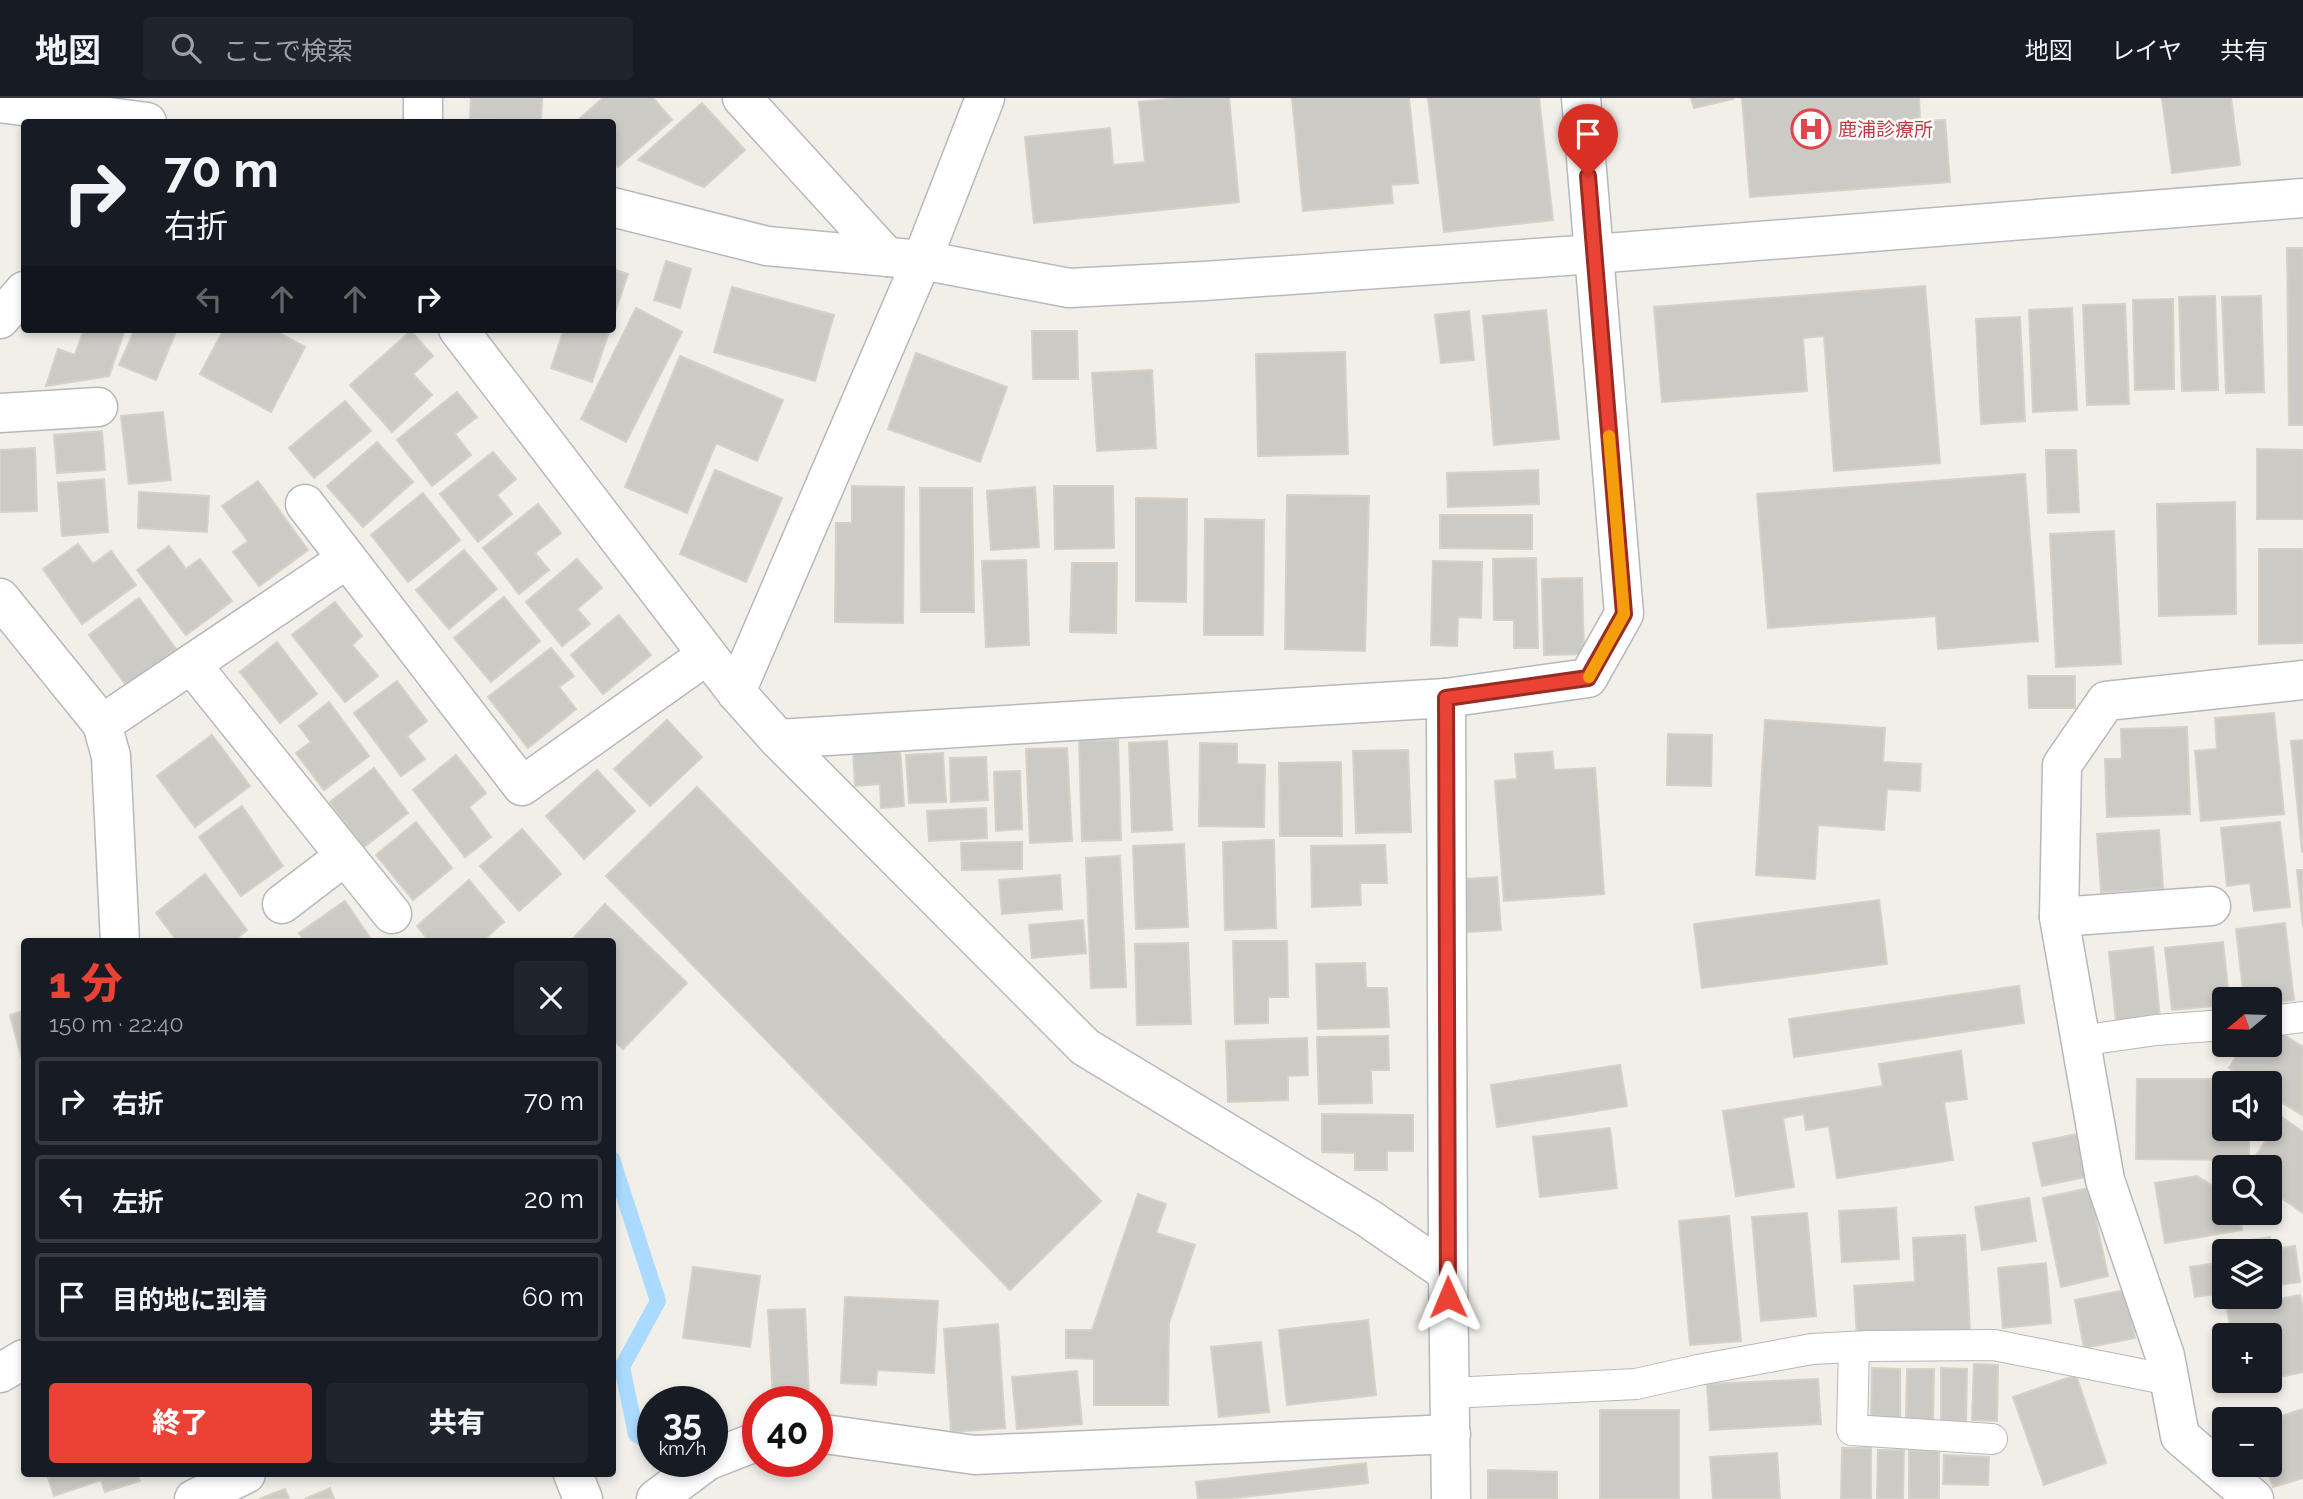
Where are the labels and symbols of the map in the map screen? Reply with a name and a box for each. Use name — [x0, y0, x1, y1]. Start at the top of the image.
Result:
pin — [1558, 104, 1618, 176]
hospital icon: 鹿浦診療所 — [1790, 108, 1832, 150]
place label: 鹿浦診療所 — [1838, 118, 1933, 140]
north arrow — [2212, 987, 2282, 1057]
position arrow — [1411, 1260, 1485, 1334]
speed limit sign: 40 — [742, 1386, 833, 1477]

